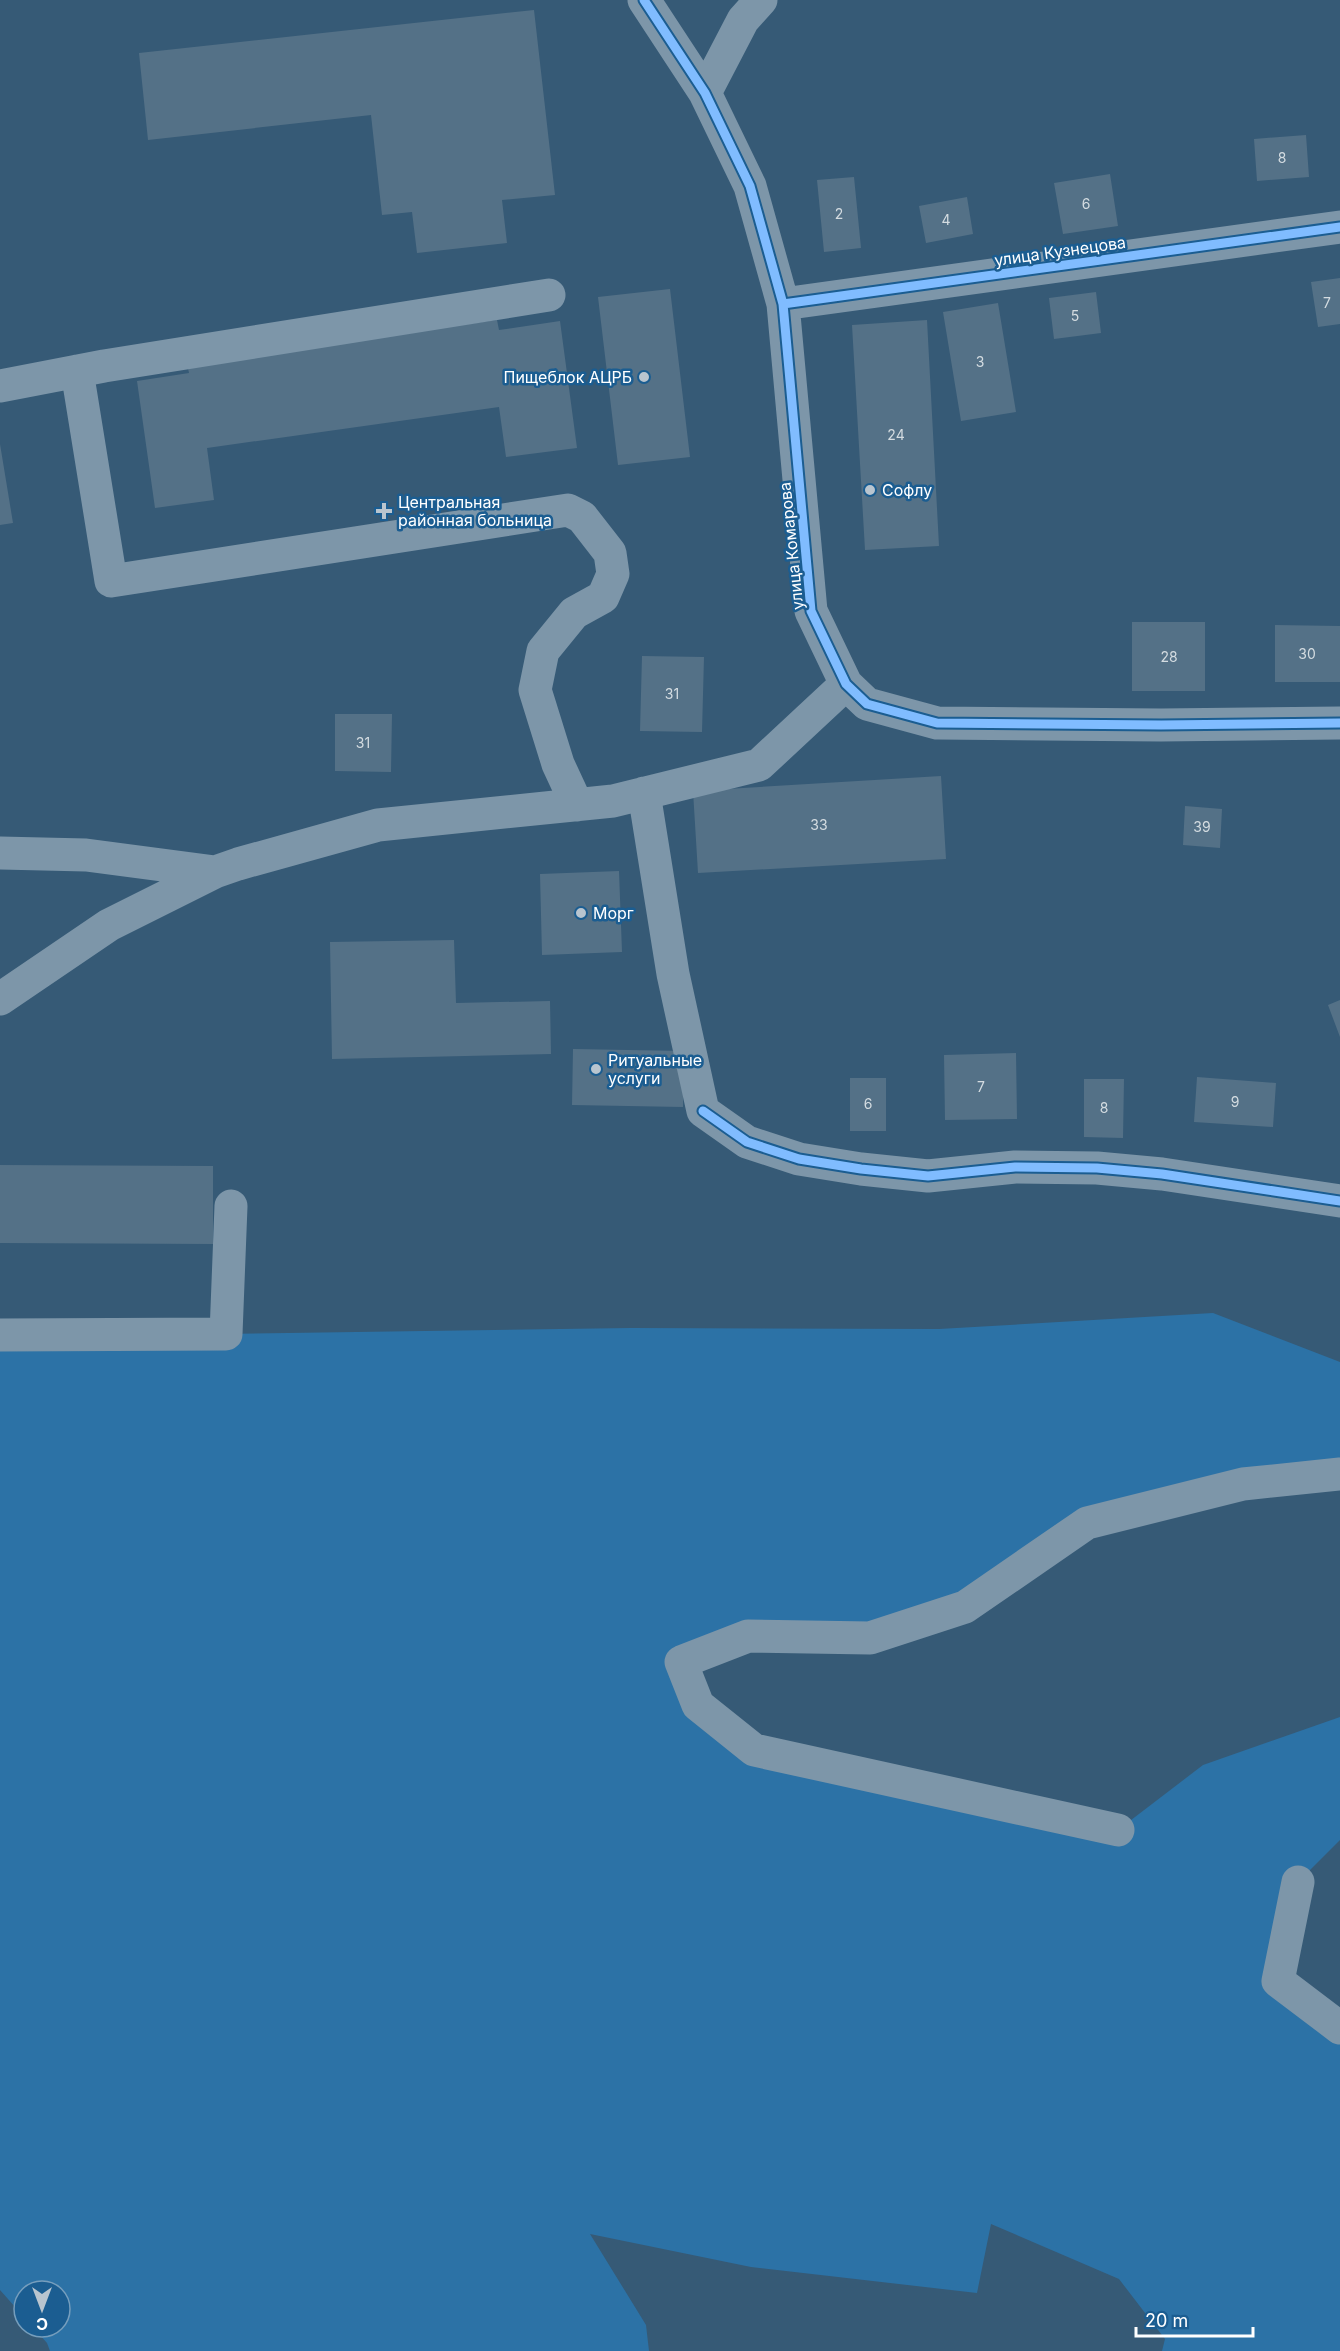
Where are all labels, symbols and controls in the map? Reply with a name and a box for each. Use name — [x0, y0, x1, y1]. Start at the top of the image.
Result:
house number: 8 — [1278, 149, 1286, 166]
house number: 6 — [1082, 195, 1090, 212]
house number: 2 — [835, 205, 843, 222]
house number: 4 — [941, 211, 951, 228]
street label: улица Кузнецова — [993, 232, 1127, 270]
house number: 7 — [1323, 294, 1331, 311]
house number: 5 — [1071, 307, 1079, 324]
house number: 3 — [976, 353, 984, 370]
place label: Пищеблок АЦРБ — [504, 367, 632, 387]
marker: Пищеблок АЦРБ — [637, 370, 651, 384]
house number: 24 — [887, 426, 905, 443]
place label: Софлу — [882, 480, 932, 500]
street label: улица Комарова — [774, 481, 808, 611]
marker: Софлу — [863, 483, 877, 497]
place label: Центральная районная больница — [398, 492, 552, 530]
marker: Центральная районная больница — [375, 502, 393, 520]
house number: 30 — [1298, 645, 1316, 662]
house number: 28 — [1160, 648, 1178, 665]
house number: 31 — [665, 685, 679, 702]
house number: 31 — [356, 734, 370, 751]
house number: 33 — [810, 816, 828, 833]
house number: 39 — [1193, 818, 1211, 835]
place label: Морг — [593, 903, 634, 923]
marker: Морг — [574, 906, 588, 920]
place label: Ритуальные услуги — [608, 1050, 702, 1088]
marker: Ритуальные услуги — [589, 1062, 603, 1076]
house number: 7 — [977, 1078, 985, 1095]
house number: 9 — [1231, 1093, 1239, 1110]
house number: 6 — [864, 1095, 872, 1112]
house number: 8 — [1100, 1099, 1108, 1116]
north arrow — [12, 2279, 72, 2339]
scale bar — [1136, 2300, 1253, 2338]
text: 20 m — [1145, 2310, 1188, 2331]
text: С — [36, 2314, 48, 2334]

